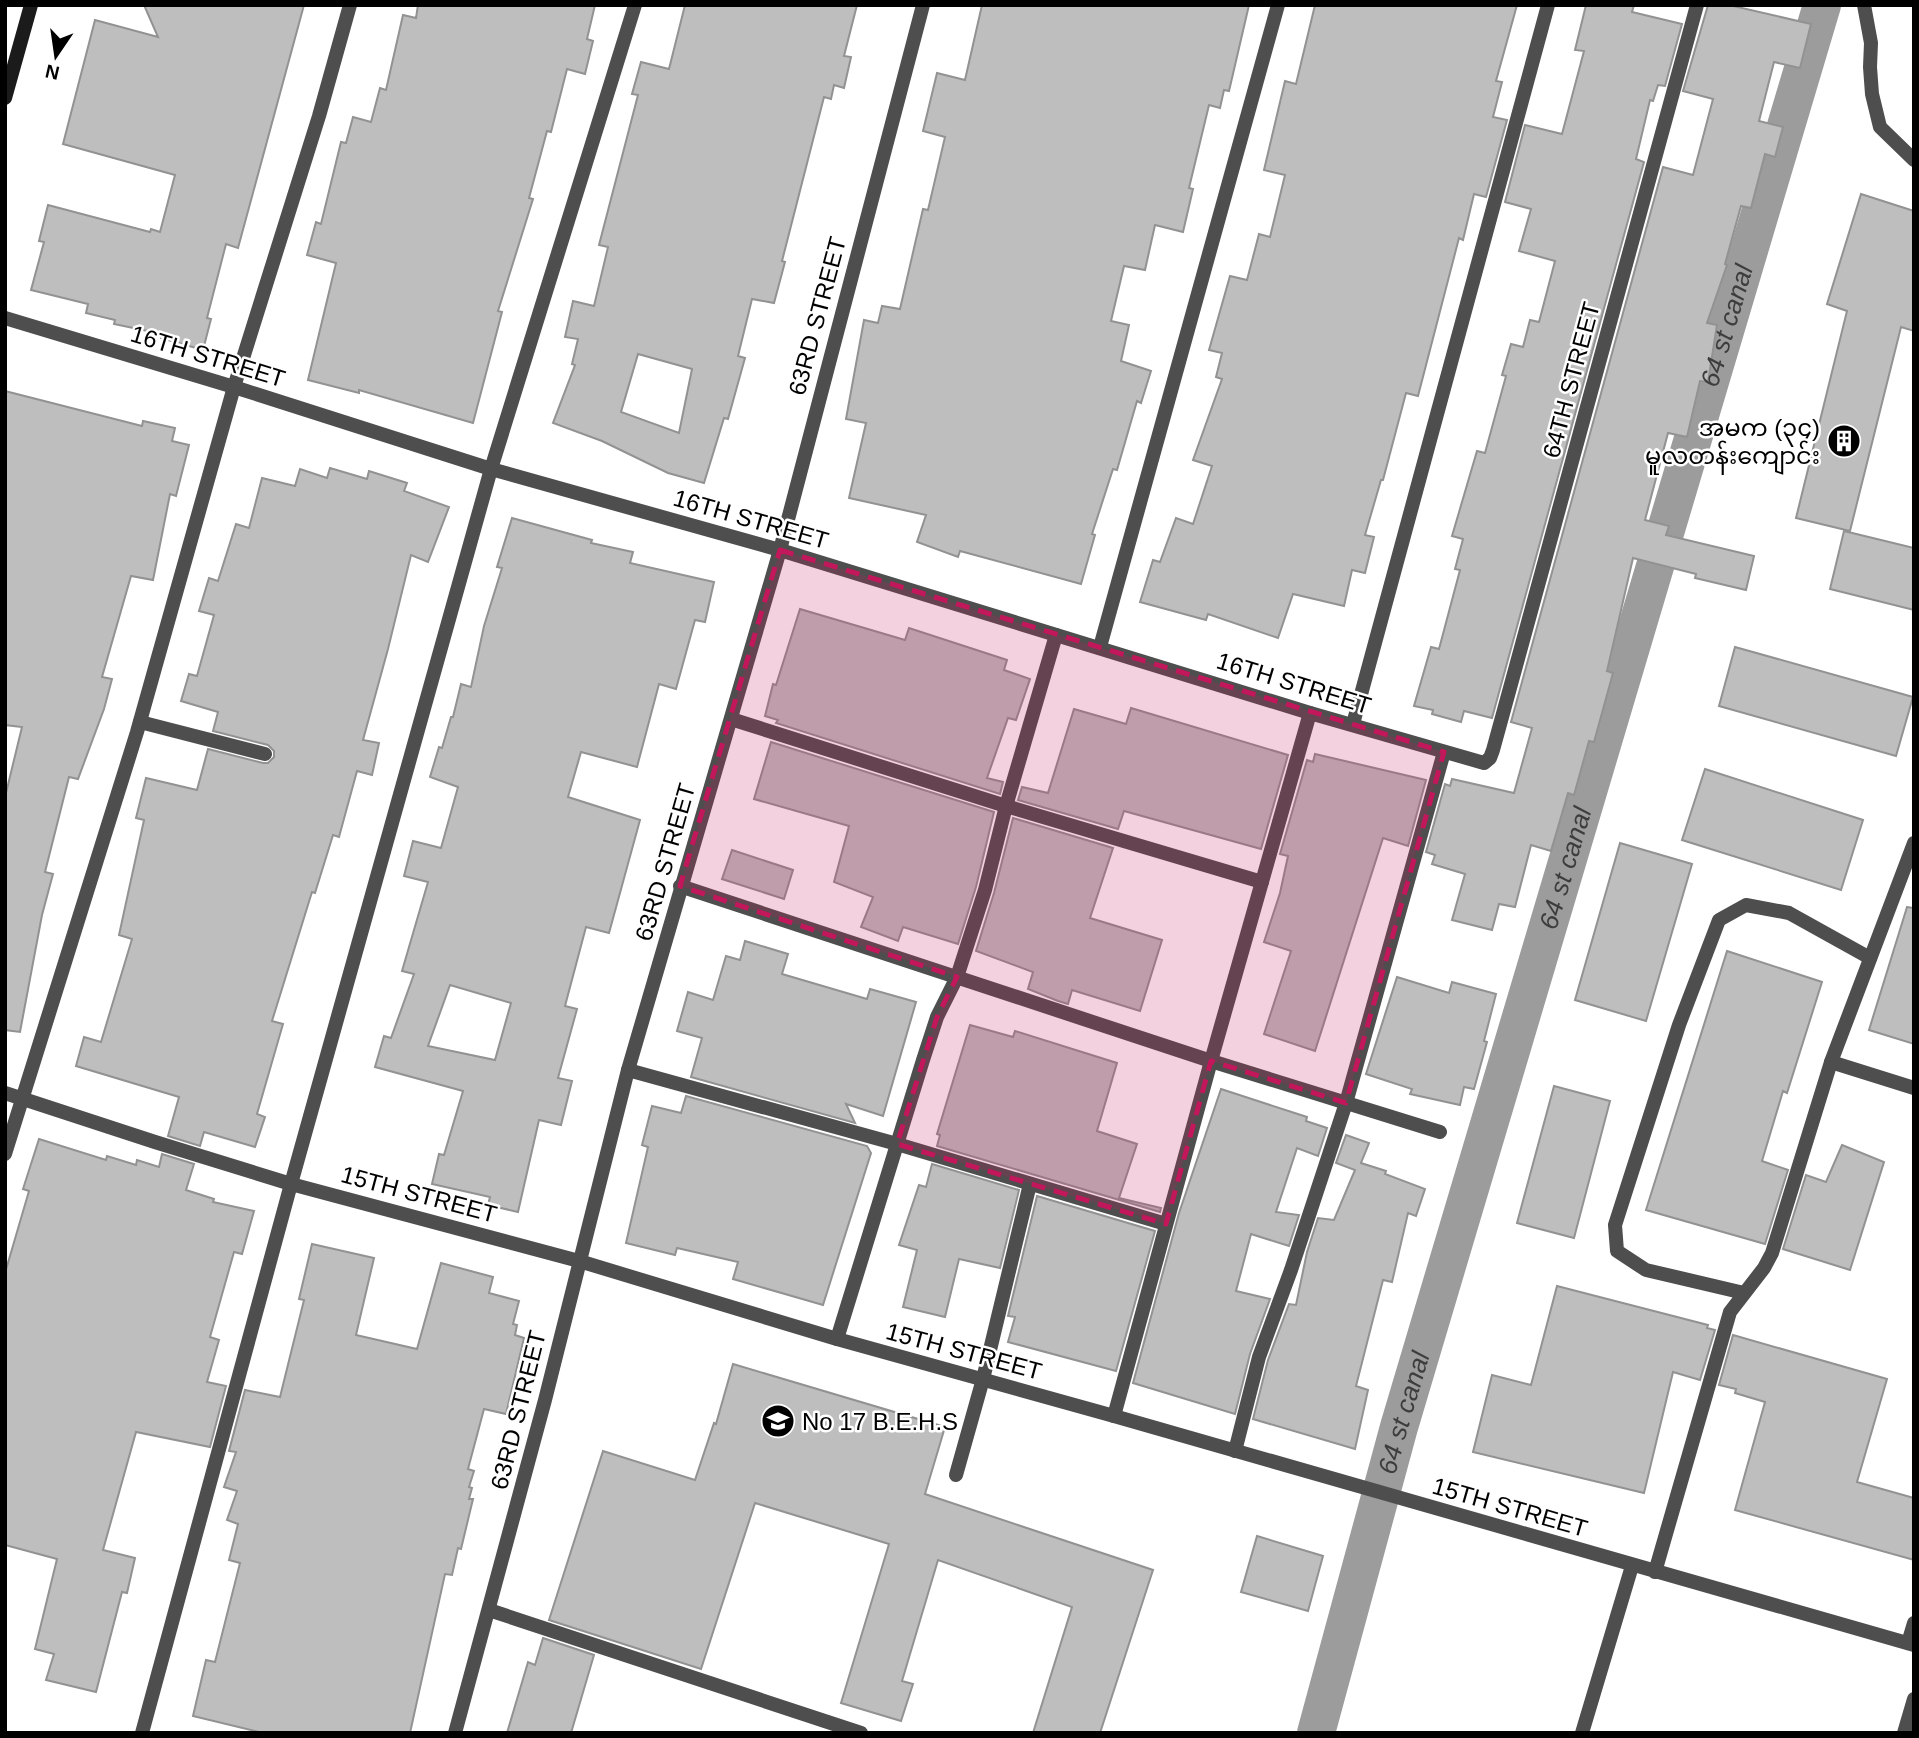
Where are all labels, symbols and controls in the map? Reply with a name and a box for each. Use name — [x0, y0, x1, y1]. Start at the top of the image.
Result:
north arrow — [21, 21, 91, 91]
text: N — [43, 60, 61, 84]
street label: 63RD STREET — [783, 234, 851, 398]
water label: 64 st canal — [1694, 260, 1759, 390]
street label: 64TH STREET — [1537, 299, 1605, 461]
street label: 16TH STREET — [128, 320, 289, 392]
place label: အမက (၃၄) မူလတန်းကျောင်း — [1645, 414, 1820, 475]
building icon: အမက (၃၄) မူလတန်းကျောင်း — [1825, 422, 1863, 460]
street label: 16TH STREET — [670, 484, 832, 554]
street label: 16TH STREET — [1214, 647, 1375, 719]
street label: 63RD STREET — [630, 780, 700, 944]
water label: 64 st canal — [1533, 803, 1598, 933]
street label: 15TH STREET — [338, 1160, 500, 1228]
street label: 15TH STREET — [883, 1317, 1045, 1385]
street label: 63RD STREET — [485, 1327, 551, 1492]
water label: 64 st canal — [1372, 1347, 1436, 1477]
school or university icon: No 17 B.E.H.S — [759, 1402, 797, 1440]
place label: No 17 B.E.H.S — [802, 1408, 958, 1435]
street label: 15TH STREET — [1429, 1472, 1591, 1542]

